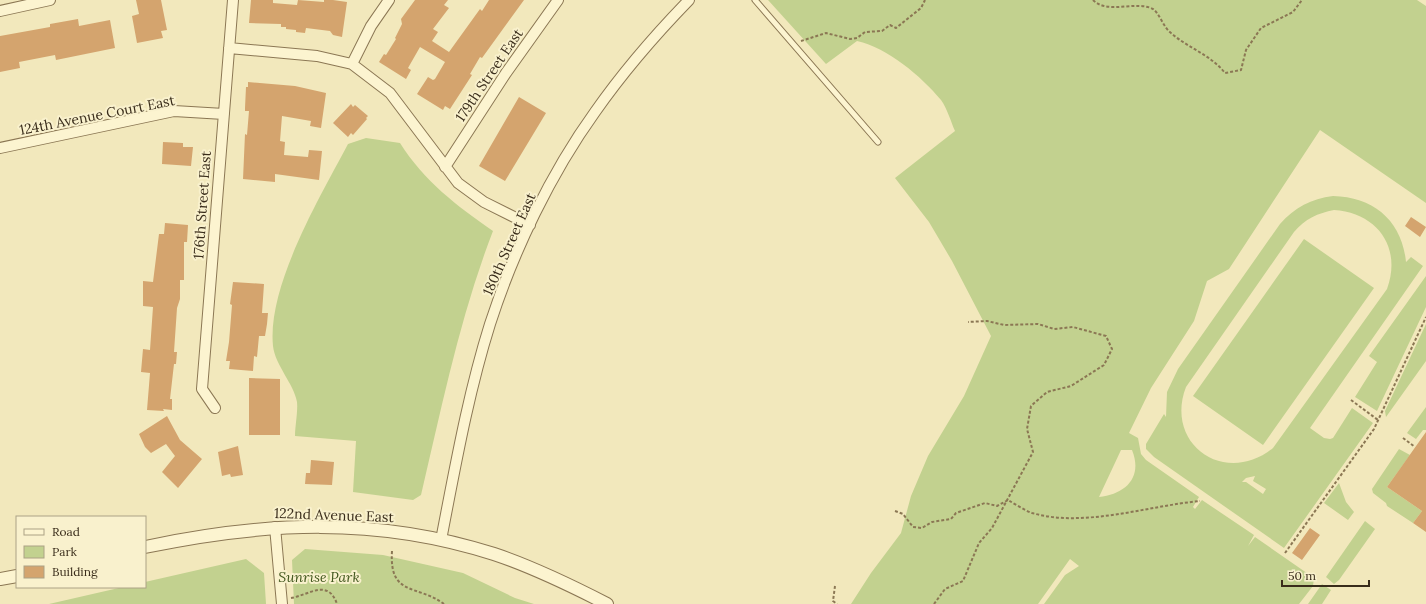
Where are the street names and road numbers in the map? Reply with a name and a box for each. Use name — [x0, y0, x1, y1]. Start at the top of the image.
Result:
street label: 179th Street East — [451, 25, 527, 125]
street label: 124th Avenue Court East — [18, 91, 177, 139]
street label: 176th Street East — [189, 150, 215, 260]
street label: 180th Street East — [478, 189, 540, 298]
street label: 122nd Avenue East — [274, 504, 395, 526]

